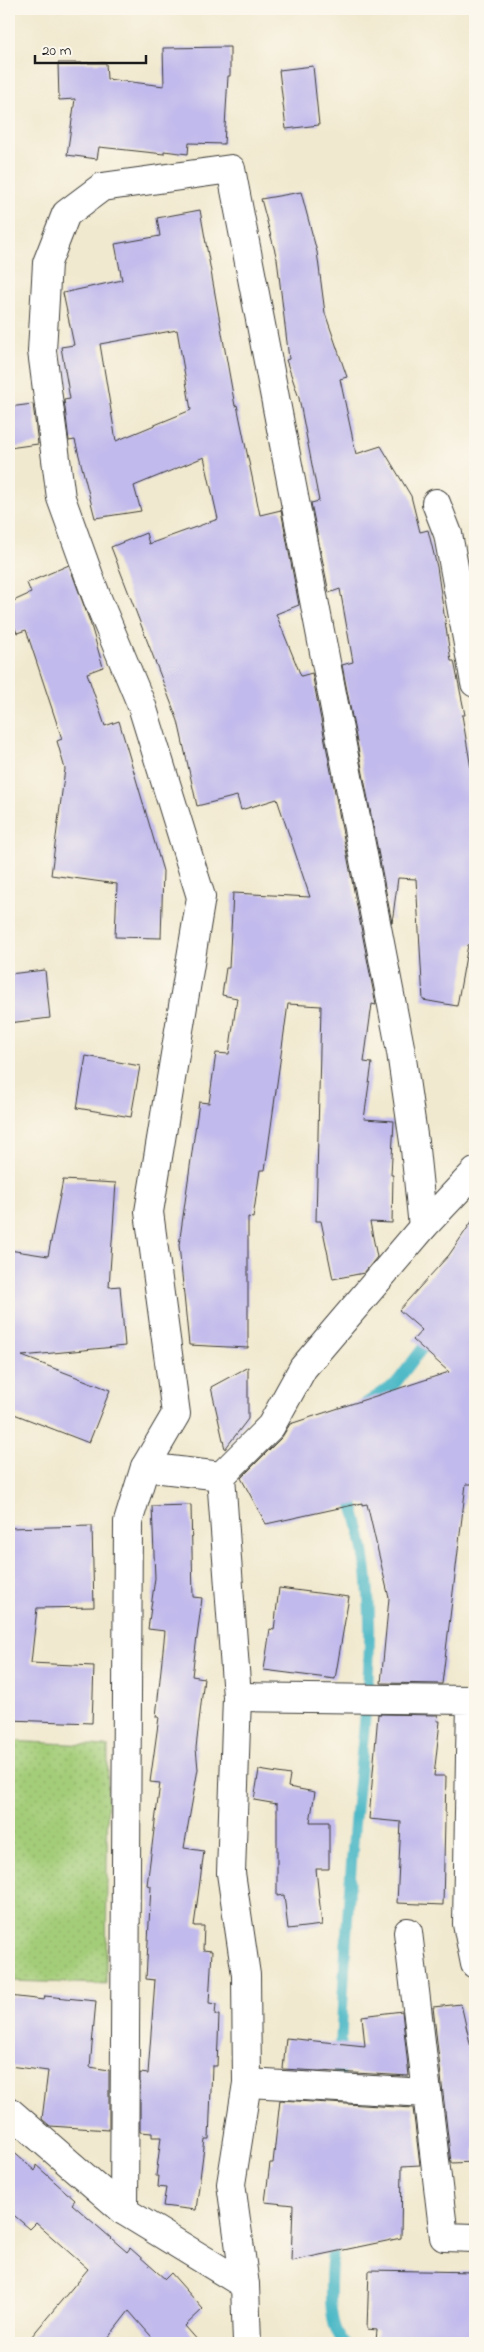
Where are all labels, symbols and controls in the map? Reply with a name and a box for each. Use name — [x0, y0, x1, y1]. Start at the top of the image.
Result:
scale bar — [35, 32, 146, 64]
text: 20 m — [42, 40, 72, 62]

